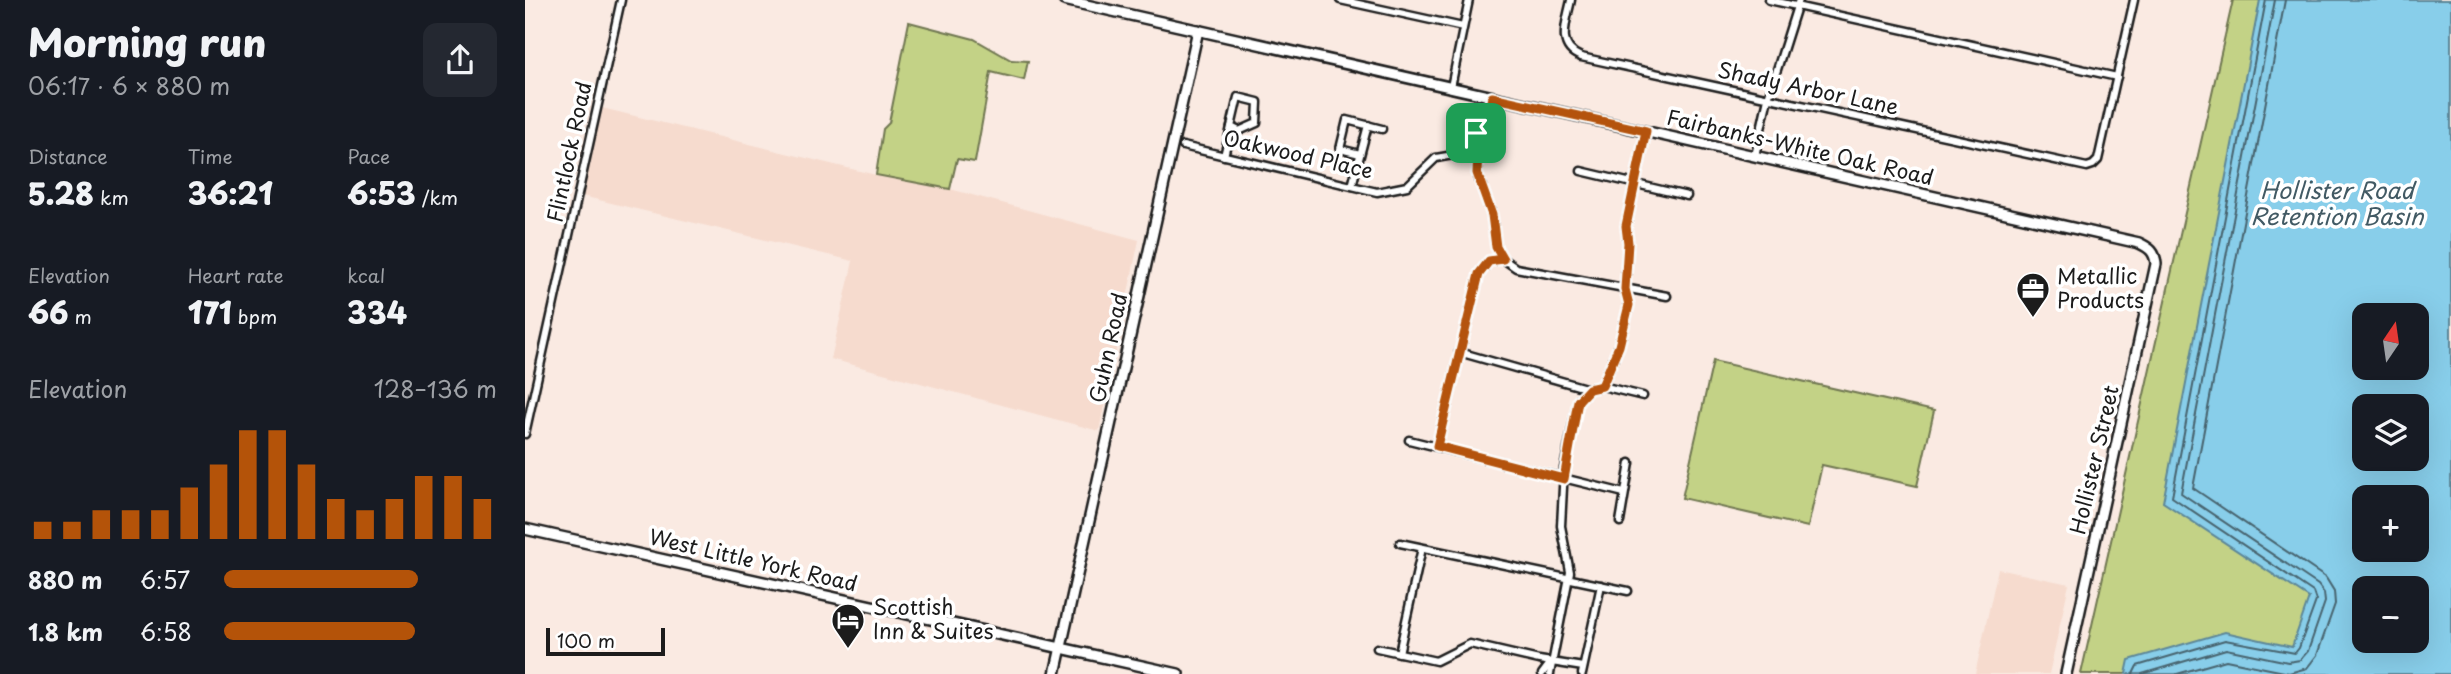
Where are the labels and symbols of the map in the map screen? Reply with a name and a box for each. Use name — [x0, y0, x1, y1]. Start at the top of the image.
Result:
street label: Shady Arbor Lane — [1715, 52, 1902, 122]
street label: Flintlock Road — [538, 78, 599, 225]
street label: Fairbanks-White Oak Road — [1664, 100, 1937, 192]
pin — [1446, 103, 1506, 163]
street label: Oakwood Place — [1220, 120, 1376, 186]
water label: Hollister Road Retention Basin — [2250, 172, 2425, 233]
place label: Metallic Products — [2057, 259, 2144, 315]
office icon: Metallic Products — [2014, 270, 2052, 319]
street label: Guhn Road — [1080, 290, 1134, 406]
north arrow — [2352, 303, 2429, 380]
street label: Hollister Street — [2060, 382, 2126, 537]
street label: West Little York Road — [646, 520, 861, 599]
place label: Scottish Inn & Suites — [873, 590, 993, 646]
hotel icon: Scottish Inn & Suites — [829, 601, 867, 650]
scale bar — [546, 625, 665, 657]

